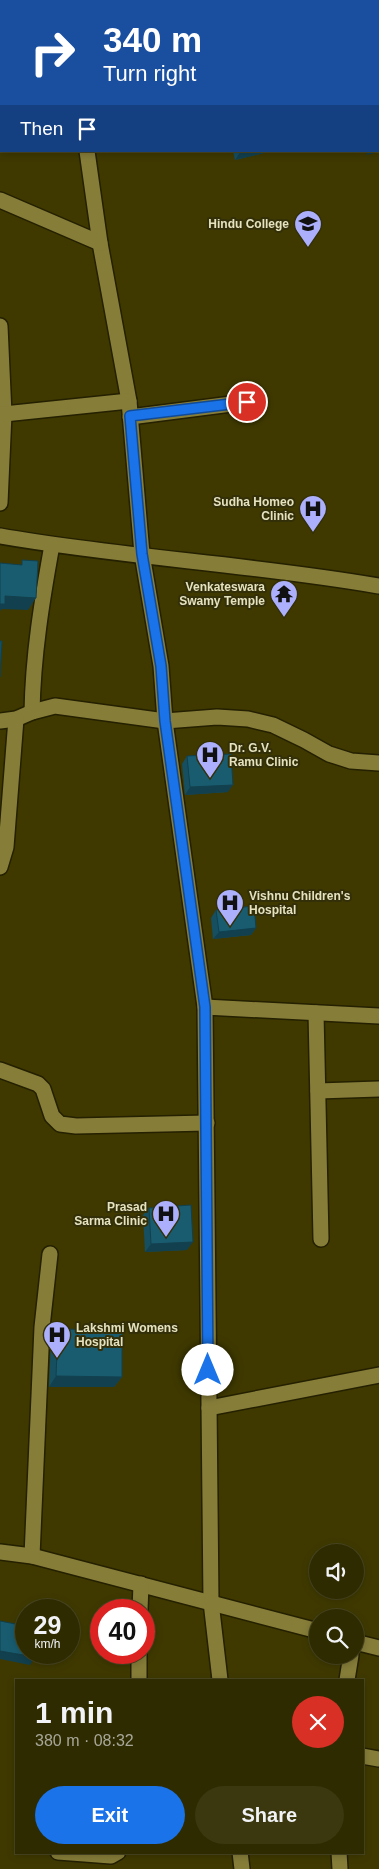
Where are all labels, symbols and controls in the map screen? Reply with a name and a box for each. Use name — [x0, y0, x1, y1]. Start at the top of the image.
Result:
icon: right — [20, 20, 85, 85]
text: 340 m — [103, 20, 202, 59]
text: Turn right — [103, 61, 196, 86]
icon: arrive — [73, 115, 101, 143]
text: Then — [20, 118, 63, 139]
school or university icon: Hindu College — [293, 209, 323, 248]
place label: Hindu College — [208, 217, 289, 231]
pin — [226, 381, 268, 423]
icon: arrive — [233, 388, 261, 416]
hospital icon: Sudha Homeo Clinic — [298, 494, 328, 533]
place label: Sudha Homeo Clinic — [213, 495, 294, 523]
temple icon: Venkateswara Swamy Temple — [269, 579, 299, 618]
place label: Venkateswara Swamy Temple — [179, 580, 265, 608]
hospital icon: Dr. G.V. Ramu Clinic — [195, 740, 225, 779]
place label: Dr. G.V. Ramu Clinic — [229, 741, 299, 769]
hospital icon: Vishnu Children's Hospital — [215, 888, 245, 927]
place label: Vishnu Children's Hospital — [249, 889, 351, 917]
hospital icon: Prasad Sarma Clinic — [151, 1199, 181, 1238]
place label: Prasad Sarma Clinic — [74, 1200, 147, 1228]
hospital icon: Lakshmi Womens Hospital — [42, 1320, 72, 1359]
place label: Lakshmi Womens Hospital — [76, 1321, 178, 1349]
position arrow — [181, 1343, 233, 1395]
map controls — [309, 1544, 364, 1664]
button: sound — [309, 1544, 364, 1599]
speed limit sign: 40 — [90, 1599, 155, 1664]
button: search — [309, 1609, 364, 1664]
text: 29 — [34, 1611, 61, 1639]
text: km/h — [34, 1637, 61, 1651]
text: 1 min — [35, 1696, 113, 1729]
button: close — [292, 1696, 344, 1748]
text: 380 m · 08:32 — [35, 1732, 134, 1749]
button: Exit — [35, 1786, 185, 1844]
button: Share — [195, 1786, 344, 1844]

